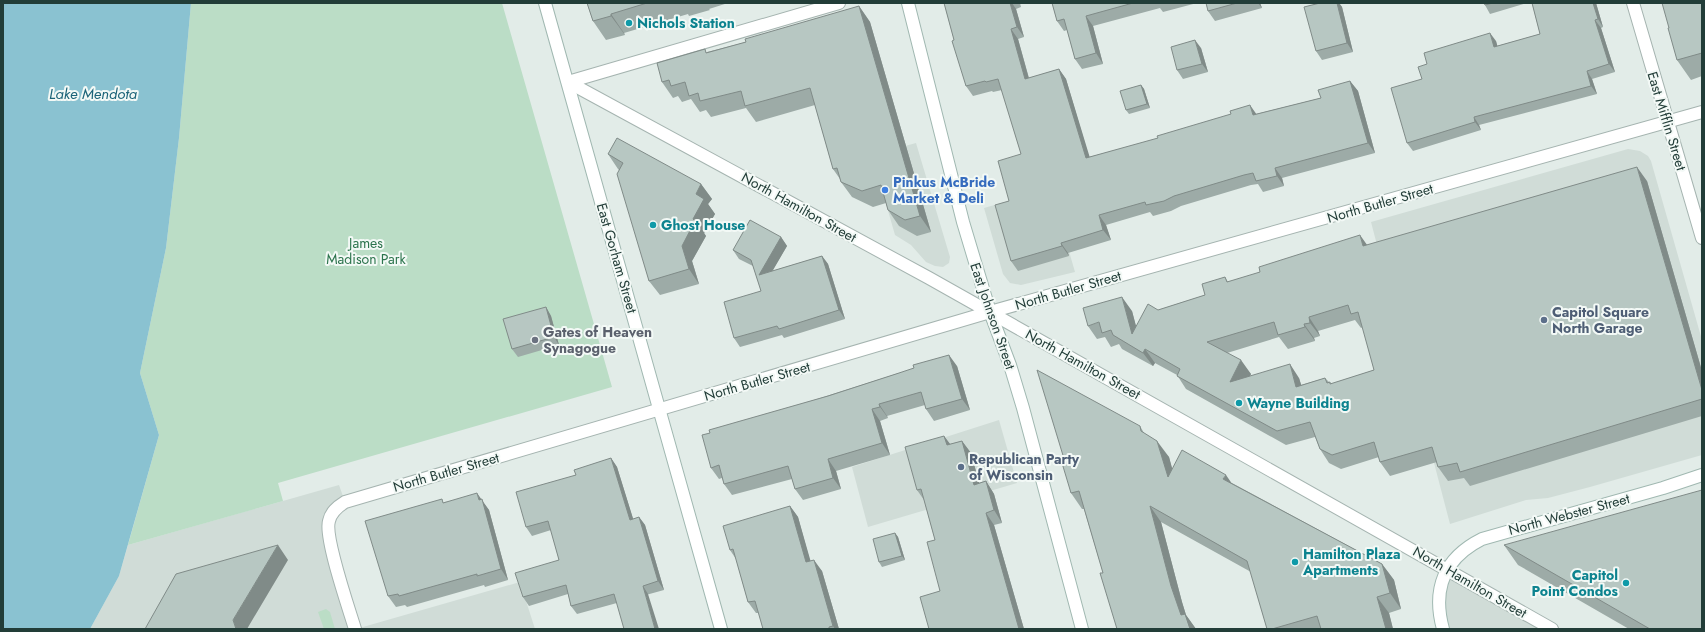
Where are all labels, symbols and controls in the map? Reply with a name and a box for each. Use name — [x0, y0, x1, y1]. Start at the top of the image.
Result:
place label: Nichols Station — [637, 13, 735, 33]
marker: Nichols Station — [624, 18, 634, 28]
street label: East Mifflin Street — [1642, 69, 1692, 174]
water label: Lake Mendota — [49, 83, 138, 105]
street label: North Hamilton Street — [738, 167, 861, 247]
place label: Pinkus McBride Market & Deli — [893, 172, 995, 208]
street label: North Butler Street — [1325, 178, 1436, 228]
marker: Pinkus McBride Market & Deli — [880, 185, 890, 195]
street label: East Gorham Street — [592, 201, 642, 316]
place label: Ghost House — [661, 215, 745, 235]
marker: Ghost House — [648, 220, 658, 230]
park label: James Madison Park — [326, 233, 407, 269]
street label: East Johnson Street — [965, 260, 1021, 373]
street label: North Butler Street — [1013, 265, 1124, 315]
place label: Capitol Square North Garage — [1552, 302, 1649, 338]
marker: Capitol Square North Garage — [1539, 315, 1549, 325]
place label: Gates of Heaven Synagogue — [543, 322, 652, 358]
street label: North Hamilton Street — [1022, 324, 1145, 404]
marker: Gates of Heaven Synagogue — [530, 335, 540, 345]
street label: North Butler Street — [702, 356, 813, 406]
place label: Wayne Building — [1247, 393, 1350, 413]
marker: Wayne Building — [1234, 398, 1244, 408]
street label: North Butler Street — [391, 447, 502, 497]
place label: Republican Party of Wisconsin — [969, 449, 1080, 485]
marker: Republican Party of Wisconsin — [956, 462, 966, 472]
street label: North Webster Street — [1506, 488, 1632, 540]
street label: North Hamilton Street — [1409, 541, 1531, 623]
place label: Hamilton Plaza Apartments — [1302, 544, 1401, 580]
marker: Hamilton Plaza Apartments — [1290, 557, 1300, 567]
place label: Capitol Point Condos — [1531, 565, 1619, 601]
marker: Capitol Point Condos — [1621, 578, 1631, 588]

